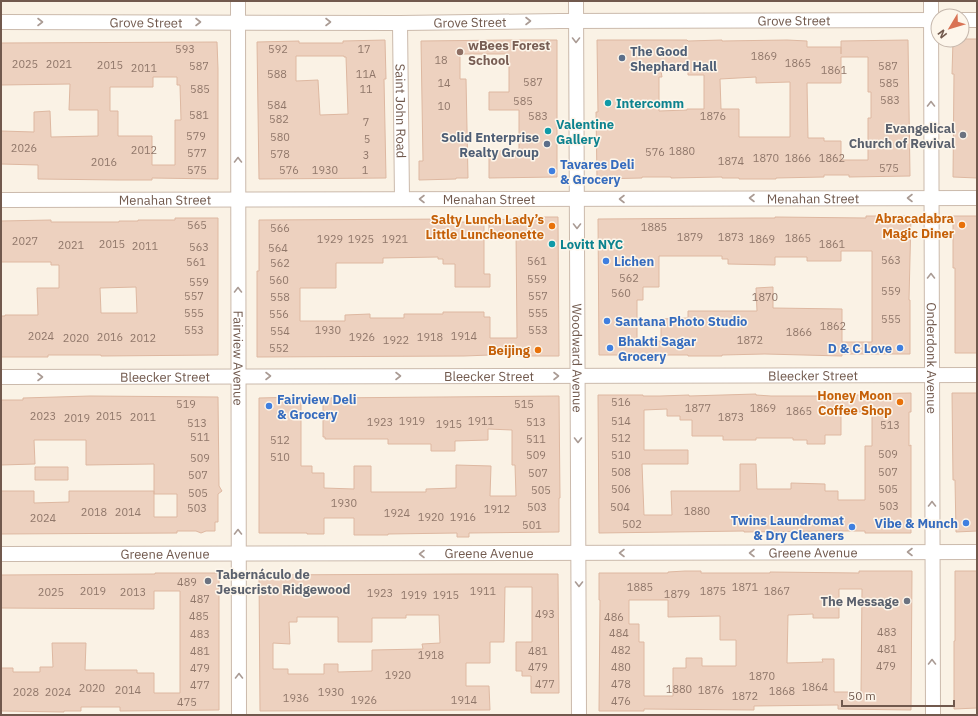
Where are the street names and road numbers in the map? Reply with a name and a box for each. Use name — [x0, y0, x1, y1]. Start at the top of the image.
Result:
street label: Grove Street — [757, 12, 831, 29]
street label: Grove Street — [433, 13, 507, 31]
street label: Grove Street — [109, 14, 183, 31]
street label: Saint John Road — [392, 64, 410, 158]
street label: Menahan Street — [443, 190, 535, 208]
street label: Menahan Street — [767, 190, 859, 207]
street label: Menahan Street — [119, 191, 211, 208]
street label: Onderdonk Avenue — [923, 302, 941, 414]
street label: Woodward Avenue — [569, 303, 586, 413]
street label: Fairview Avenue — [230, 310, 247, 406]
street label: Bleecker Street — [444, 367, 534, 385]
street label: Bleecker Street — [768, 367, 858, 384]
street label: Bleecker Street — [120, 368, 210, 385]
street label: Greene Avenue — [444, 544, 534, 562]
street label: Greene Avenue — [768, 544, 858, 561]
street label: Greene Avenue — [120, 545, 210, 562]

